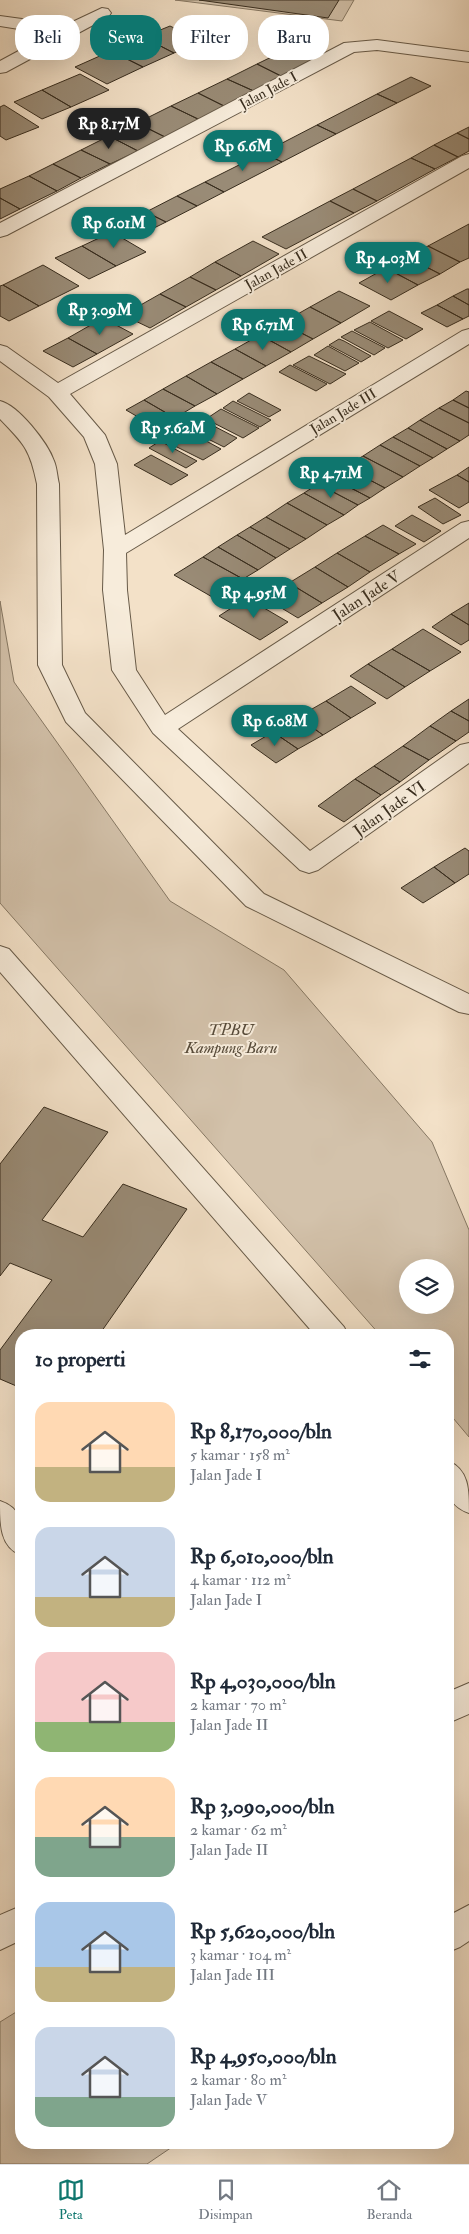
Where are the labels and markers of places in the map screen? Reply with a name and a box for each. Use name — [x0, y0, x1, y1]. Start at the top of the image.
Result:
pin: Rp 8.17M — [57, 108, 161, 150]
pin: Rp 6.6M — [197, 130, 289, 172]
pin: Rp 6.01M — [62, 206, 166, 249]
pin: Rp 4.03M — [336, 242, 440, 284]
pin: Rp 3.09M — [48, 294, 152, 336]
pin: Rp 6.71M — [211, 308, 315, 351]
pin: Rp 5.62M — [121, 412, 225, 454]
pin: Rp 4.71M — [279, 456, 383, 499]
pin: Rp 4.95M — [202, 576, 306, 619]
pin: Rp 6.08M — [223, 704, 327, 747]

